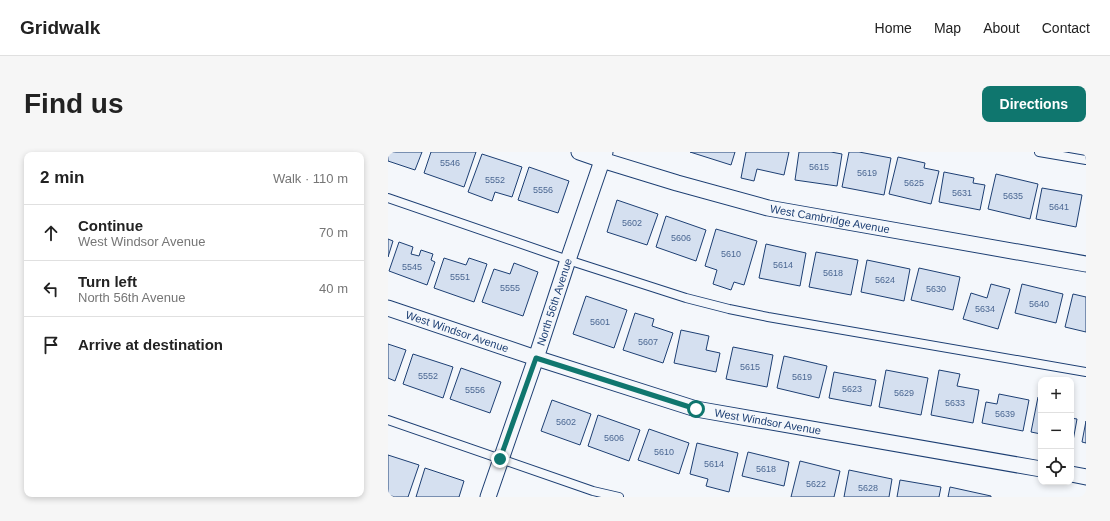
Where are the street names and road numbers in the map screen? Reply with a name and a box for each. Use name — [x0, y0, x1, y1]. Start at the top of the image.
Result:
street label: West Cambridge Avenue — [769, 202, 891, 235]
street label: North 56th Avenue — [534, 257, 574, 347]
street label: West Windsor Avenue — [404, 308, 510, 354]
street label: West Windsor Avenue — [714, 406, 822, 437]

